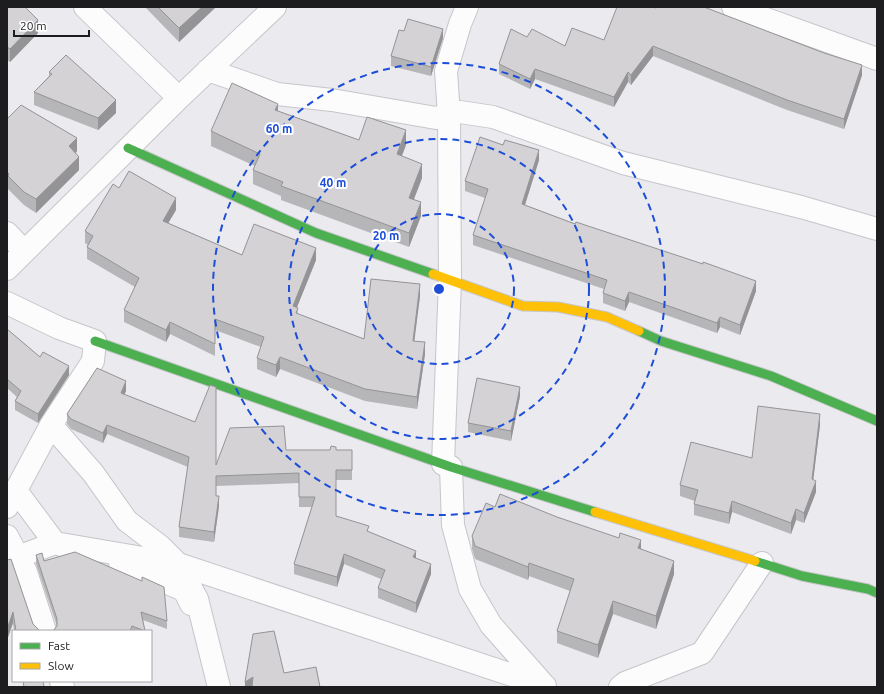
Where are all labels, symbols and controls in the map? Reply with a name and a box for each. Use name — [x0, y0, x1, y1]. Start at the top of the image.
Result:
scale bar — [14, 12, 89, 38]
text: 20 m — [20, 19, 47, 32]
text: 60 m — [266, 122, 292, 135]
text: 40 m — [320, 176, 346, 189]
text: 20 m — [373, 229, 399, 242]
centre of rings — [432, 282, 446, 296]
legend — [12, 630, 152, 682]
text: Fast — [48, 639, 70, 652]
text: Slow — [48, 659, 74, 672]

